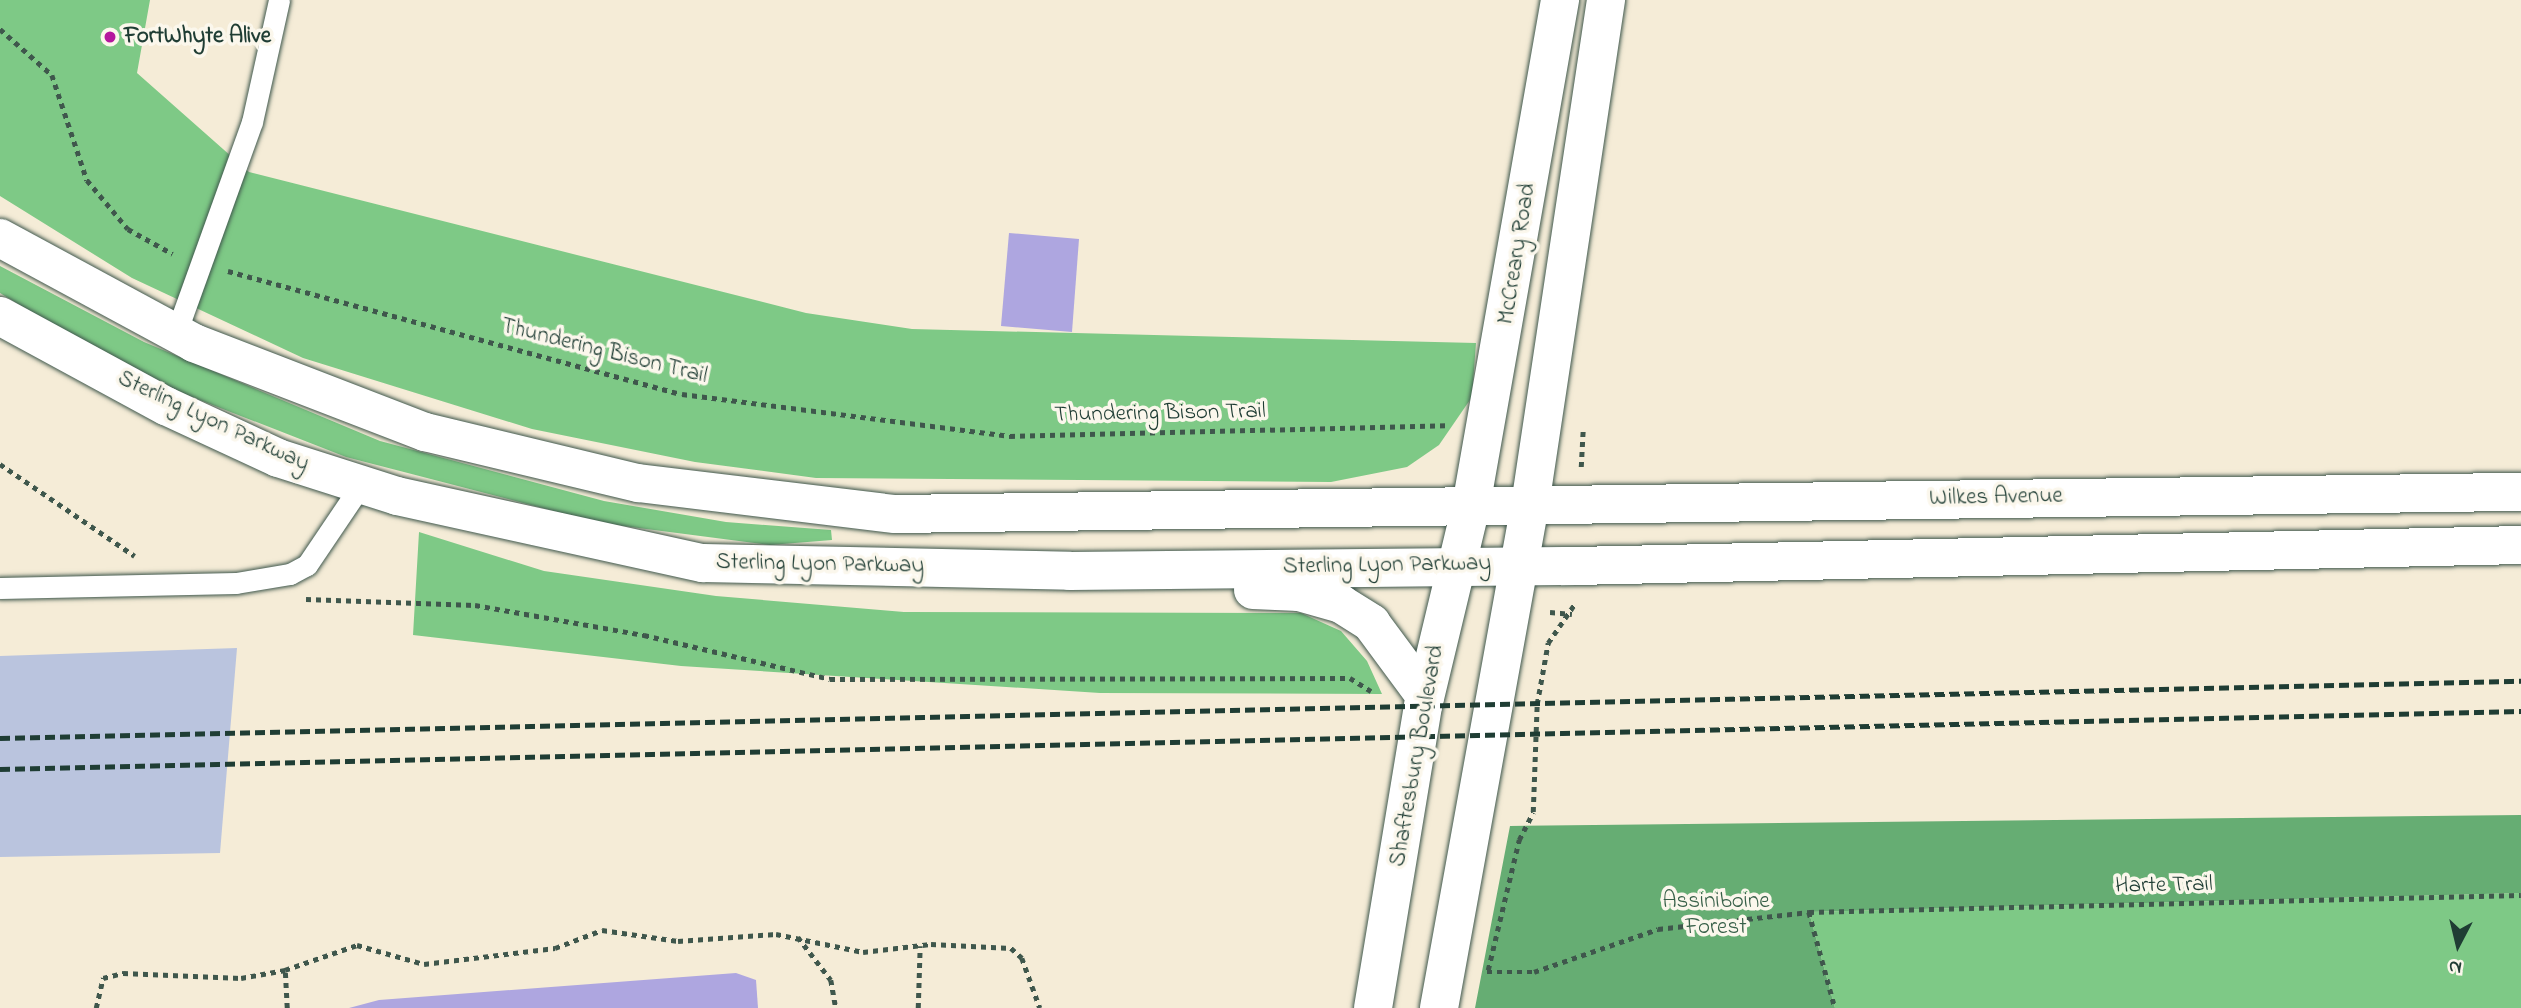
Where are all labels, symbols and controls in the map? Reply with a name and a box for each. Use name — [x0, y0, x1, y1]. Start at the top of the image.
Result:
place label: FortWhyte Alive — [124, 23, 271, 51]
marker: FortWhyte Alive — [102, 29, 118, 45]
street label: McCreary Road — [1493, 182, 1543, 326]
street label: Thundering Bison Trail — [498, 313, 710, 391]
street label: Sterling Lyon Parkway — [113, 365, 313, 479]
street label: Thundering Bison Trail — [1054, 398, 1266, 430]
street label: Wilkes Avenue — [1929, 483, 2063, 513]
street label: Sterling Lyon Parkway — [716, 549, 924, 581]
street label: Sterling Lyon Parkway — [1283, 550, 1491, 582]
street label: Shaftesbury Boulevard — [1385, 643, 1451, 869]
street label: Harte Trail — [2115, 871, 2213, 901]
park label: Assiniboine Forest — [1662, 888, 1770, 942]
north arrow — [2423, 910, 2493, 980]
text: N — [2447, 952, 2463, 981]

